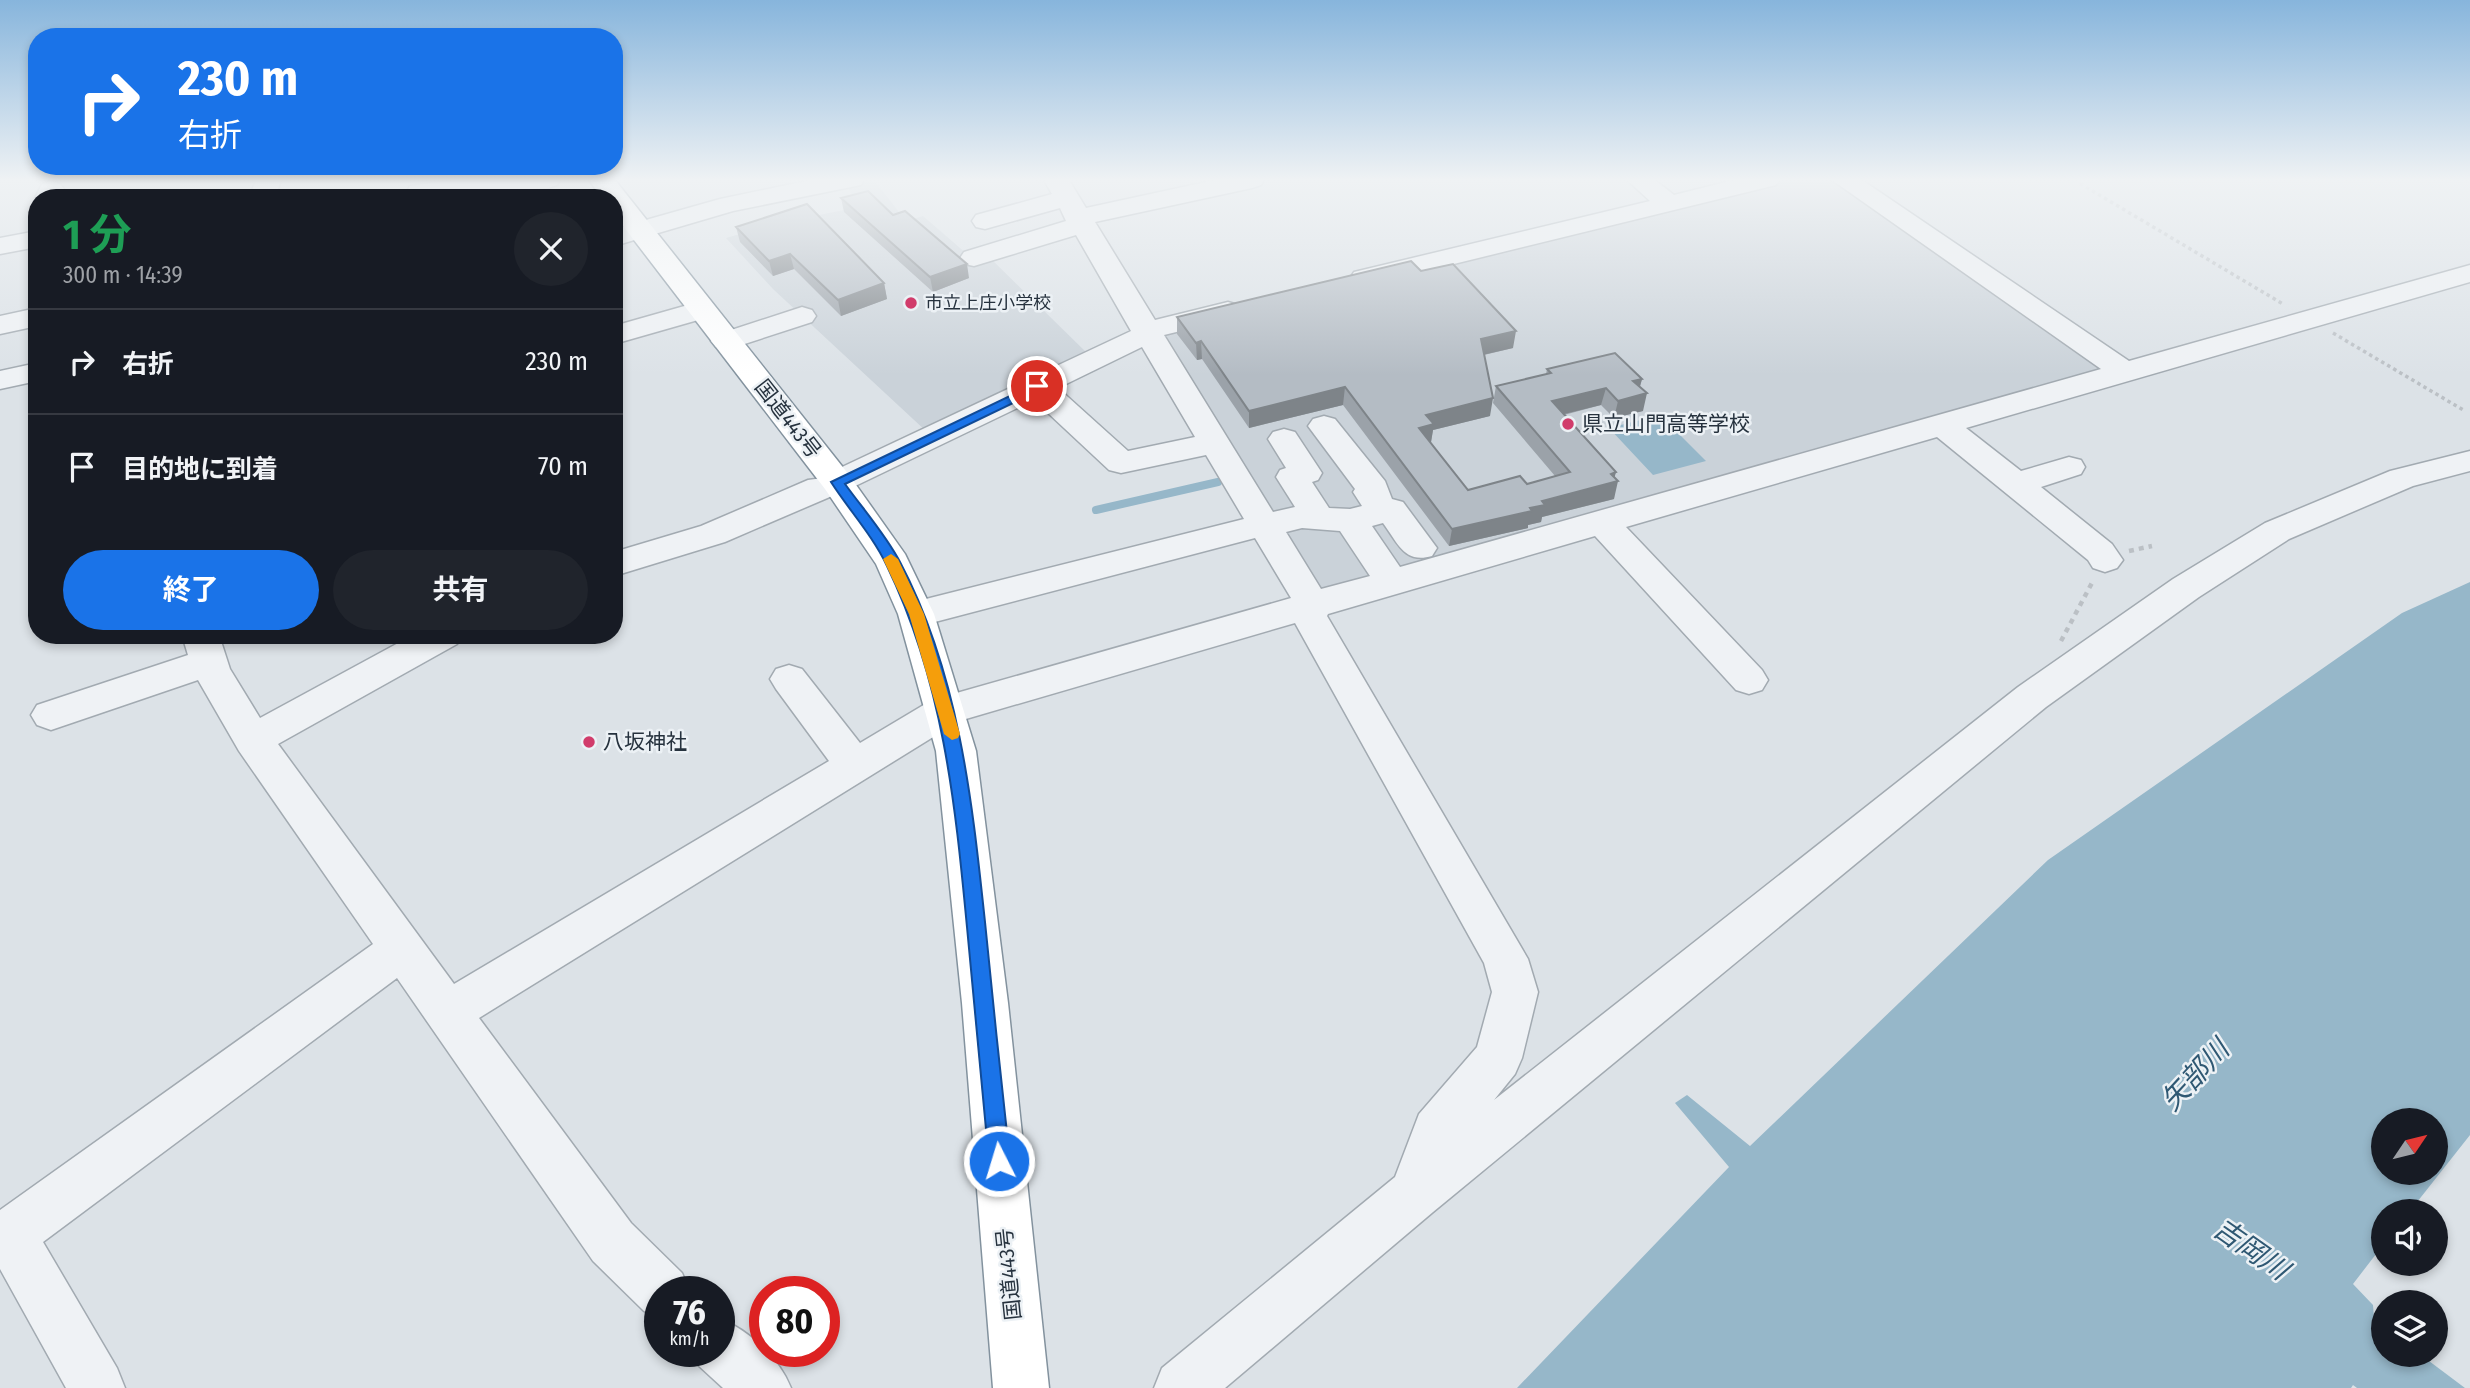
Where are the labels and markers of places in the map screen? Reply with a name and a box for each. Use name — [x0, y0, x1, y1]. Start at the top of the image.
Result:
place label: 市立上庄小学校 — [925, 292, 1051, 314]
marker: 市立上庄小学校 — [903, 295, 919, 311]
pin — [1007, 356, 1067, 416]
place label: 県立山門高等学校 — [1582, 411, 1750, 437]
marker: 県立山門高等学校 — [1560, 416, 1576, 432]
place label: 八坂神社 — [603, 729, 687, 755]
marker: 八坂神社 — [581, 734, 597, 750]

